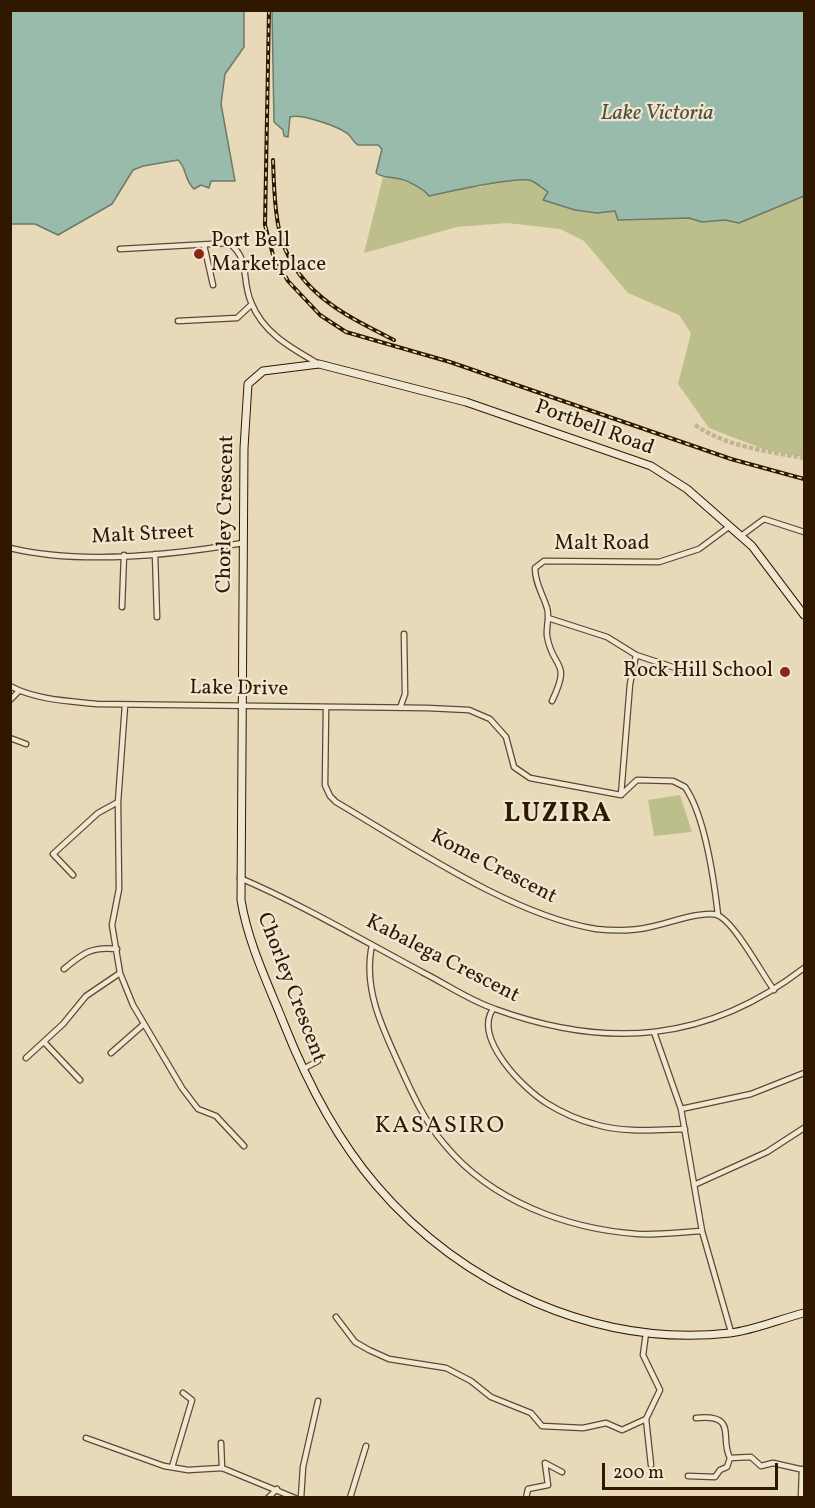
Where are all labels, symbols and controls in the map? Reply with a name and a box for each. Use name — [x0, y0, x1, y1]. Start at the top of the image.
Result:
water label: Lake Victoria — [600, 102, 714, 128]
place label: Port Bell Marketplace — [211, 229, 326, 279]
marker: Port Bell Marketplace — [192, 247, 206, 261]
street label: Portbell Road — [531, 396, 657, 462]
street label: Chorley Crescent — [213, 435, 241, 593]
street label: Malt Street — [91, 521, 195, 551]
street label: Malt Road — [554, 532, 650, 558]
place label: Rock Hill School — [623, 659, 773, 685]
marker: Rock Hill School — [778, 665, 792, 679]
street label: Lake Drive — [189, 677, 289, 703]
district label: LUZIRA — [504, 800, 612, 832]
street label: Kome Crescent — [426, 825, 560, 911]
street label: Chorley Crescent — [250, 910, 330, 1066]
street label: Kabalega Crescent — [361, 910, 523, 1010]
district label: KASASIRO — [374, 1114, 506, 1142]
scale bar — [605, 1451, 780, 1489]
text: 200 m — [613, 1461, 664, 1486]

